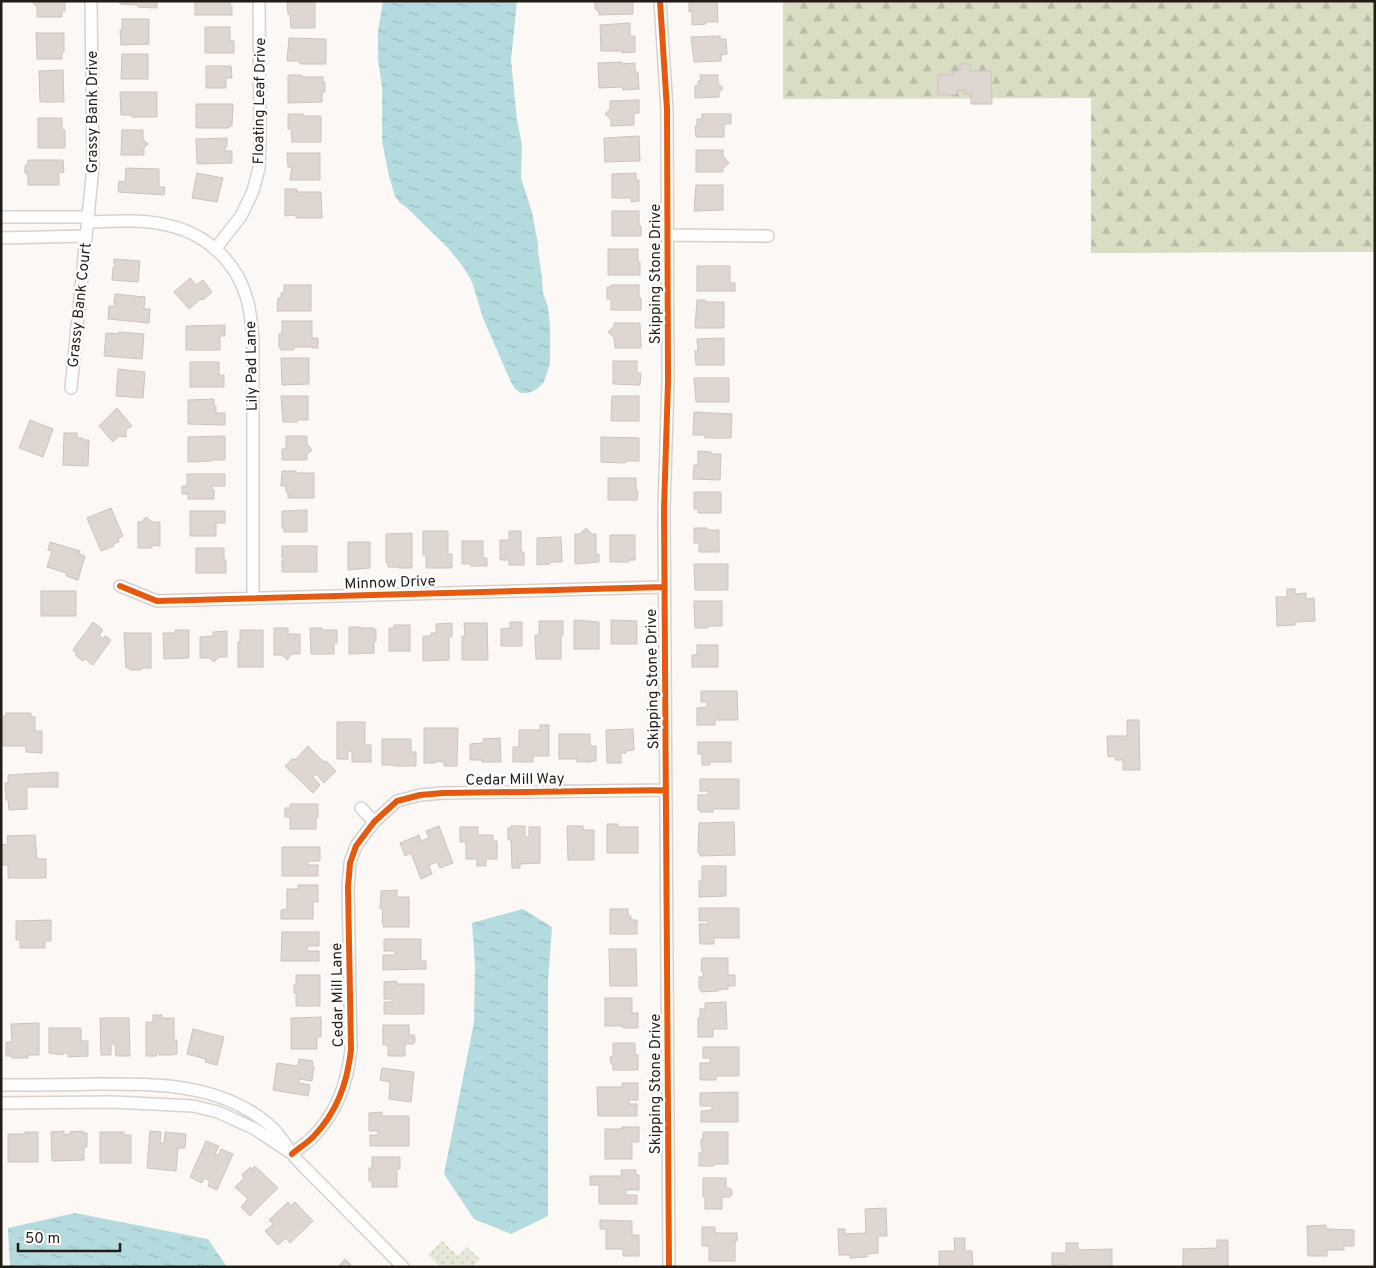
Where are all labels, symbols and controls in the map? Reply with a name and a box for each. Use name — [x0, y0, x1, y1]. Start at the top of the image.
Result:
street label: Floating Leaf Drive — [250, 37, 271, 165]
street label: Grassy Bank Drive — [84, 51, 103, 173]
street label: Skipping Stone Drive — [647, 204, 666, 344]
street label: Grassy Bank Court — [64, 242, 96, 369]
street label: Lily Pad Lane — [242, 321, 263, 411]
street label: Minnow Drive — [344, 572, 436, 595]
street label: Skipping Stone Drive — [643, 609, 664, 749]
street label: Cedar Mill Way — [465, 770, 565, 791]
street label: Cedar Mill Lane — [328, 943, 349, 1047]
street label: Skipping Stone Drive — [647, 1014, 666, 1154]
scale bar — [18, 1220, 120, 1252]
text: 50 m — [25, 1230, 60, 1249]

